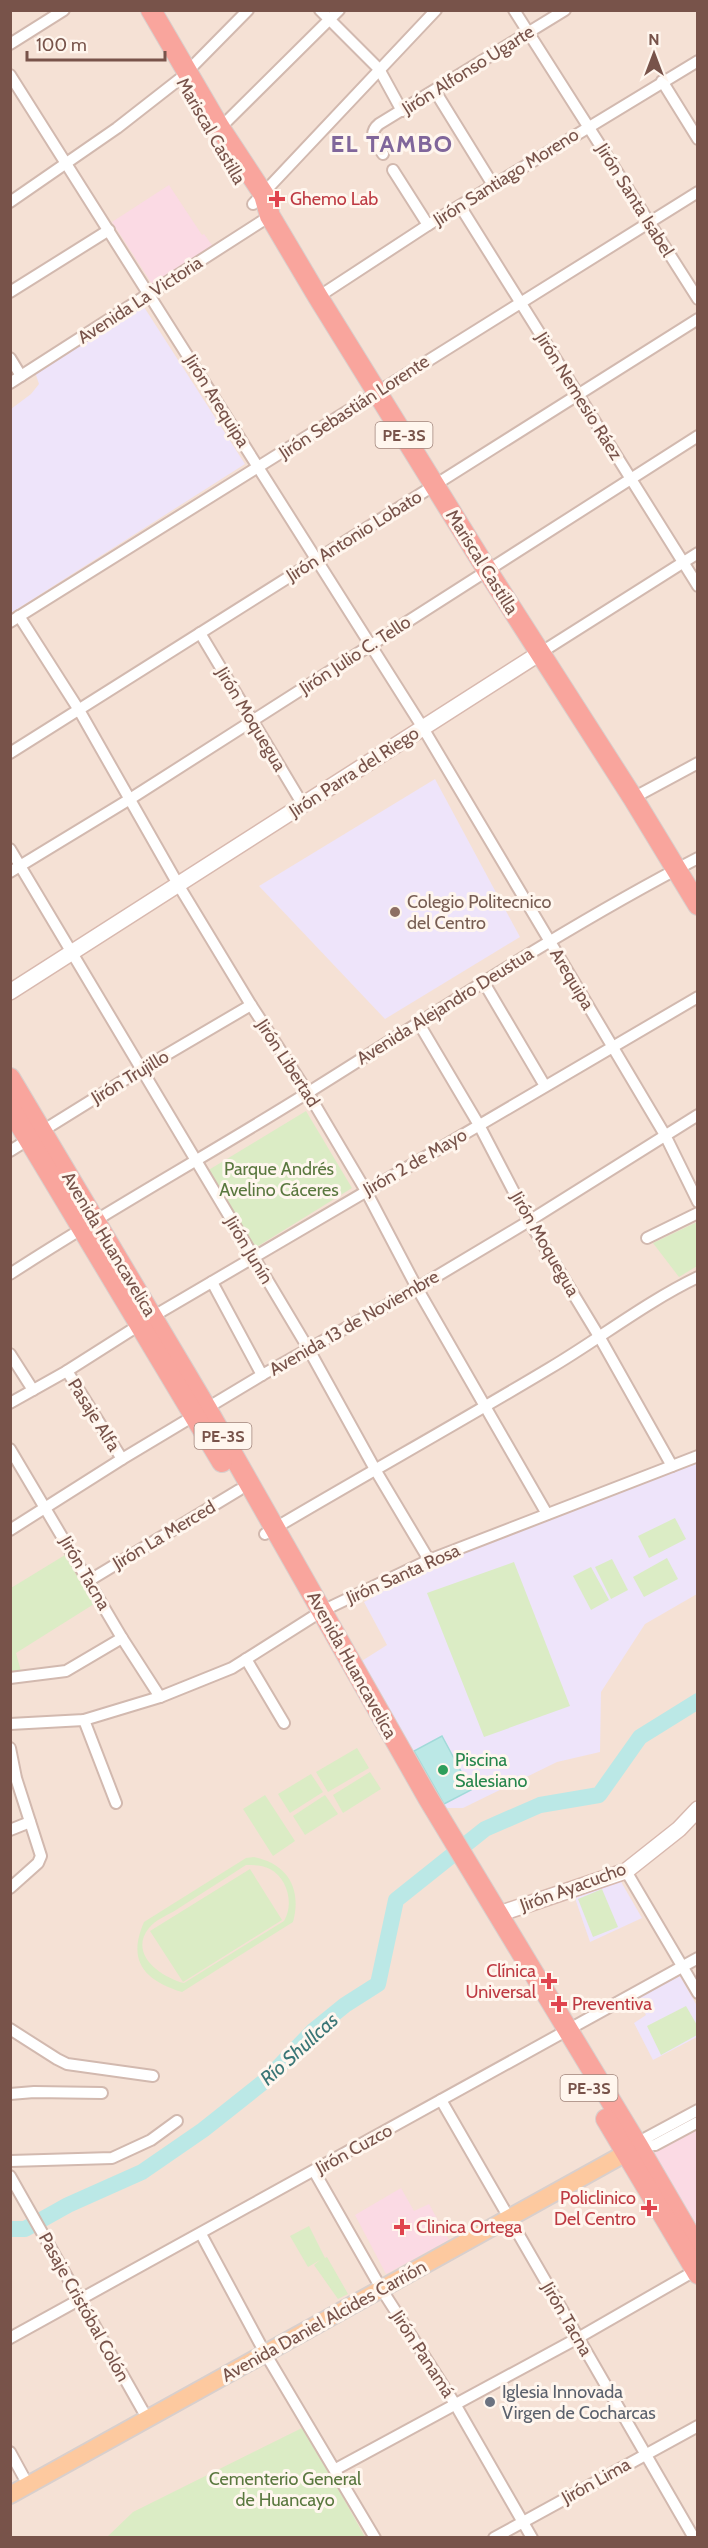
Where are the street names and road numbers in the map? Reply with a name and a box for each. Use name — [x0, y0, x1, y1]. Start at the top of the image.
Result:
street label: Jirón Alfonso Ugarte — [397, 21, 538, 120]
street label: Mariscal Castilla — [172, 74, 251, 189]
street label: Jirón Santiago Moreno — [428, 123, 583, 231]
street label: Jirón Santa Isabel — [591, 138, 679, 261]
street label: Avenida La Victoria — [73, 251, 207, 349]
street label: Jirón Nemesio Ráez — [530, 327, 627, 464]
street label: Jirón Arequipa — [179, 350, 254, 452]
street label: Jirón Sebastián Lorente — [274, 350, 433, 464]
road number: PE-3S — [376, 422, 432, 448]
street label: Jirón Antonio Lobato — [281, 485, 426, 587]
street label: Mariscal Castilla — [441, 506, 523, 619]
street label: Jirón Julio C. Tello — [294, 611, 415, 700]
street label: Jirón Moquegua — [211, 662, 291, 775]
street label: Jirón Parra del Riego — [284, 722, 423, 823]
street label: Avenida Alejandro Deustua — [352, 942, 538, 1069]
street label: Arequipa — [545, 944, 599, 1014]
street label: Jirón Libertad — [251, 1014, 324, 1111]
street label: Jirón Trujillo — [86, 1045, 173, 1109]
street label: Jirón 2 de Mayo — [358, 1123, 471, 1201]
street label: Avenida Huancavelica — [57, 1168, 161, 1321]
street label: Jirón Moquegua — [506, 1187, 584, 1301]
street label: Jirón Junín — [220, 1211, 278, 1288]
street label: Avenida 13 de Noviembre — [265, 1265, 443, 1381]
street label: Pasaje Alfa — [63, 1375, 125, 1456]
road number: PE-3S — [194, 1423, 252, 1449]
street label: Jirón La Merced — [108, 1496, 219, 1575]
street label: Jirón Tacna — [55, 1531, 115, 1614]
street label: Jirón Santa Rosa — [342, 1539, 464, 1609]
street label: Avenida Huancavelica — [302, 1588, 402, 1743]
street label: Jirón Ayacucho — [516, 1858, 629, 1917]
road number: PE-3S — [560, 2075, 618, 2101]
street label: Jirón Cuzco — [311, 2119, 396, 2180]
street label: Pasaje Cristóbal Colón — [34, 2228, 134, 2386]
street label: Avenida Daniel Alcides Carrión — [218, 2255, 430, 2387]
street label: Jirón Tacna — [537, 2277, 597, 2360]
street label: Jirón Panamá — [386, 2305, 460, 2402]
street label: Jirón Lima — [557, 2453, 634, 2509]

